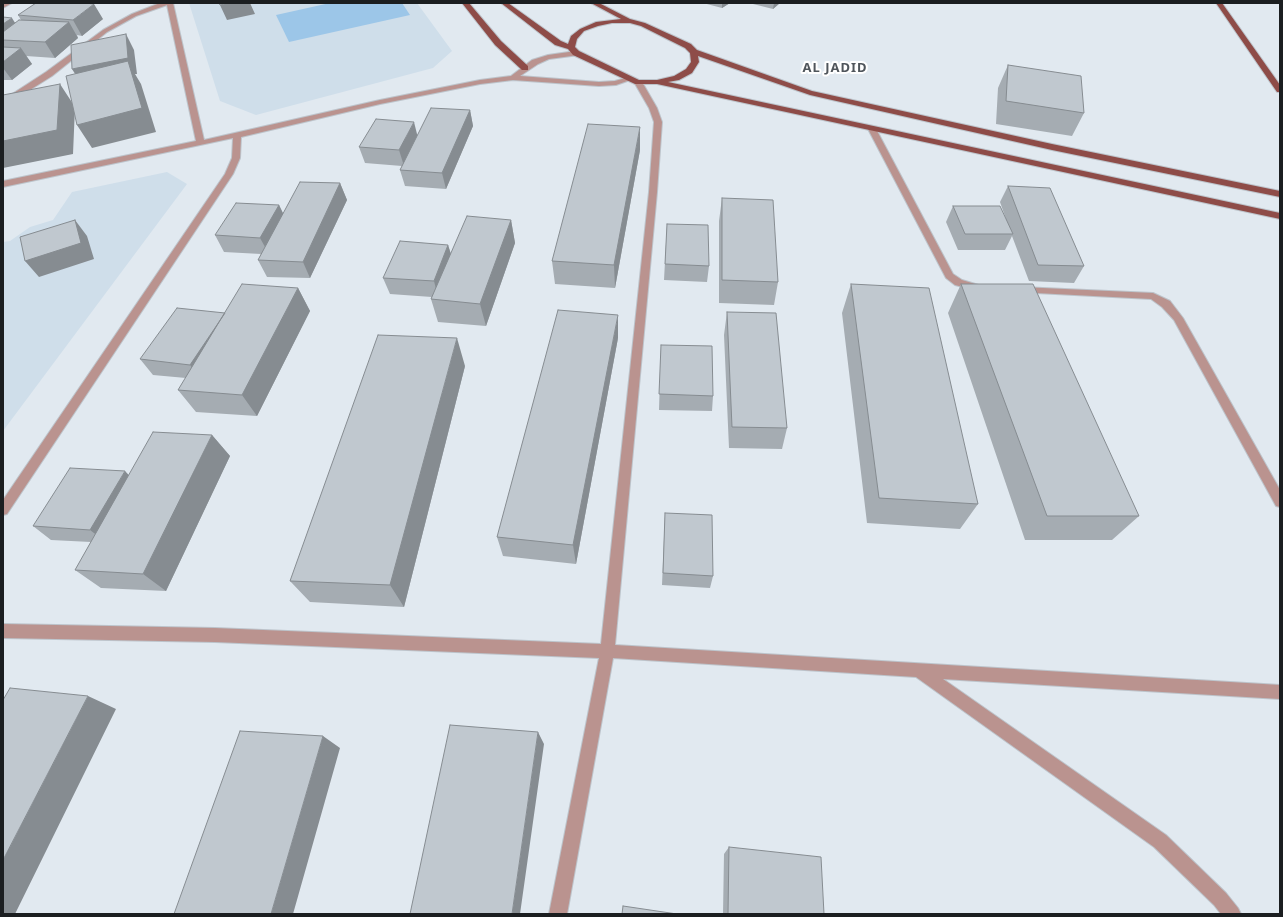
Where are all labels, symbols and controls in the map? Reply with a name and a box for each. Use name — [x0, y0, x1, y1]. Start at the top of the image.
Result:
district label: AL JADID — [802, 60, 868, 76]

